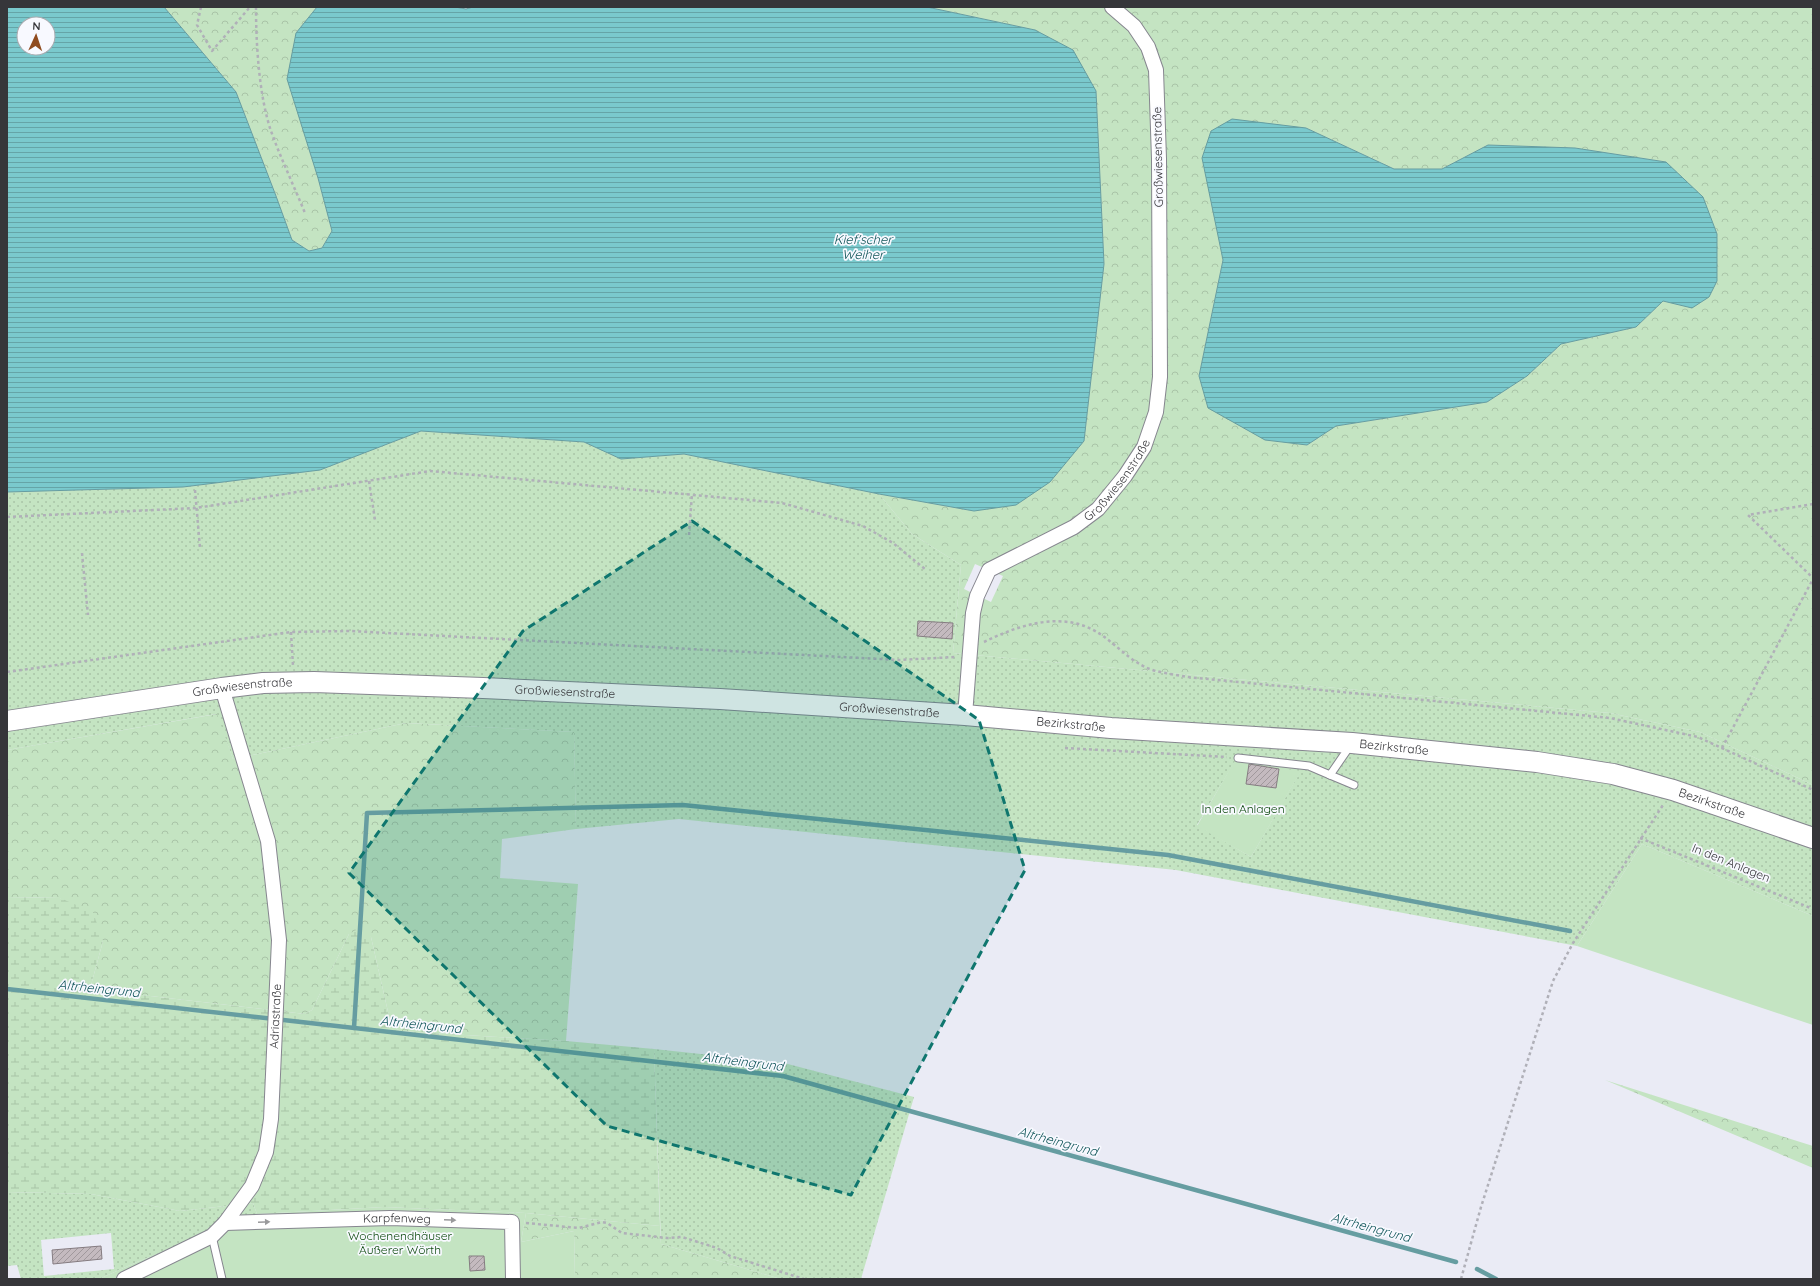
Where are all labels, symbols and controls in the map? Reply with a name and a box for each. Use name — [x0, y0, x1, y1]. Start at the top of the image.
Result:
north arrow — [16, 16, 56, 56]
text: N — [32, 19, 41, 33]
street label: Großwiesenstraße — [1149, 106, 1166, 207]
water label: Kief'scher Weiher — [834, 231, 894, 262]
street label: Großwiesenstraße — [1080, 437, 1153, 524]
street label: Großwiesenstraße — [191, 674, 293, 699]
street label: Großwiesenstraße — [514, 681, 616, 701]
street label: Großwiesenstraße — [839, 699, 940, 720]
street label: Bezirkstraße — [1036, 713, 1106, 734]
street label: Bezirkstraße — [1359, 736, 1430, 758]
street label: Bezirkstraße — [1677, 785, 1748, 821]
park label: In den Anlagen — [1201, 801, 1285, 816]
street label: In den Anlagen — [1690, 840, 1773, 885]
water label: Altrheingrund — [58, 976, 143, 1000]
street label: Adriastraße — [266, 983, 284, 1049]
water label: Altrheingrund — [380, 1012, 465, 1036]
water label: Altrheingrund — [701, 1048, 787, 1074]
water label: Altrheingrund — [1016, 1123, 1102, 1160]
water label: Altrheingrund — [1329, 1209, 1415, 1246]
street label: Karpfenweg — [363, 1210, 431, 1226]
one-way arrow — [444, 1217, 457, 1223]
one-way arrow — [258, 1219, 271, 1225]
park label: Wochenendhäuser Äußerer Wörth — [348, 1228, 452, 1257]

